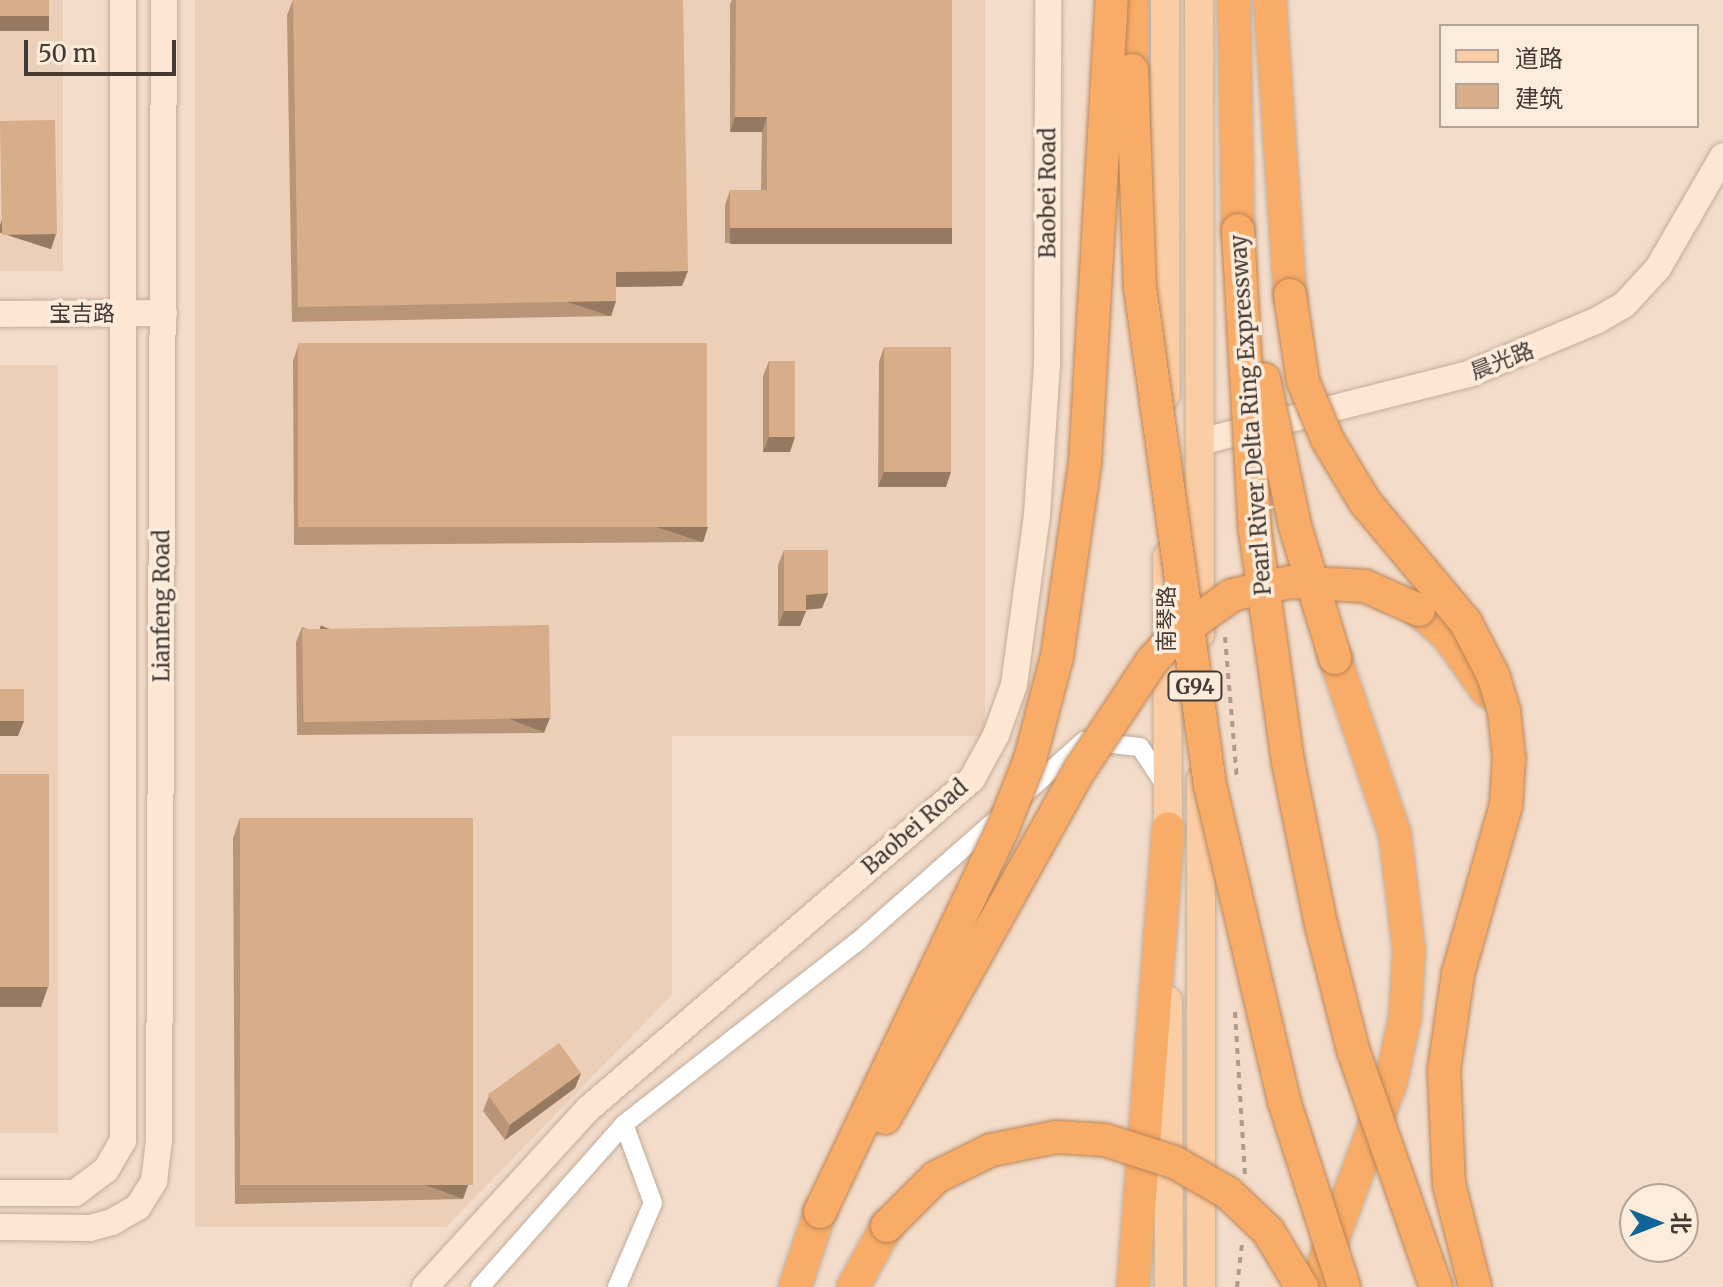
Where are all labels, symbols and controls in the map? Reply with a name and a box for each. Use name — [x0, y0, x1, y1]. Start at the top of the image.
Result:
scale bar — [28, 24, 180, 74]
legend — [1439, 24, 1699, 128]
text: 50 m — [38, 38, 97, 69]
text: 道路 — [1515, 43, 1563, 74]
text: 建筑 — [1515, 83, 1563, 114]
street label: Baobei Road — [1035, 127, 1061, 259]
street label: Pearl River Delta Ring Expressway — [1225, 234, 1277, 596]
street label: 宝吉路 — [49, 301, 115, 327]
street label: 晨光路 — [1466, 337, 1538, 385]
street label: Lianfeng Road — [149, 530, 175, 682]
street label: 南琴路 — [1154, 586, 1180, 652]
road number: G94 — [1167, 670, 1223, 702]
street label: Baobei Road — [857, 774, 973, 880]
north arrow — [1619, 1183, 1699, 1263]
text: 北 — [1667, 1212, 1695, 1234]

